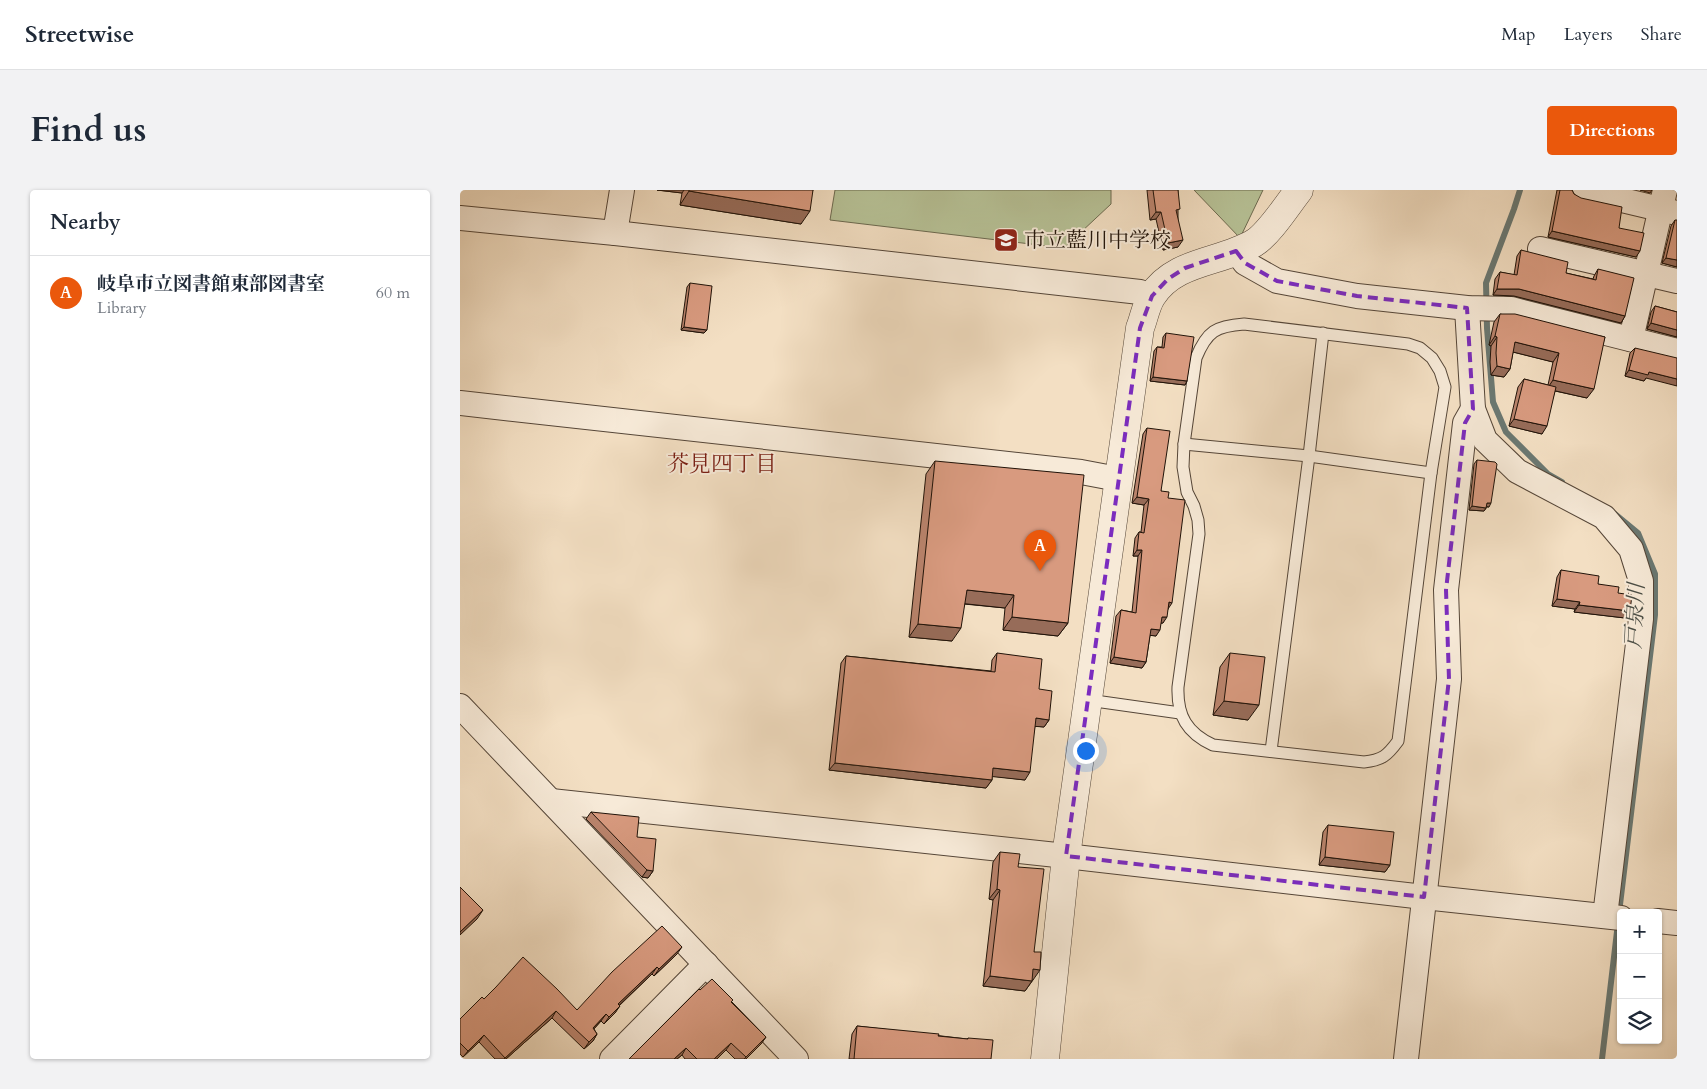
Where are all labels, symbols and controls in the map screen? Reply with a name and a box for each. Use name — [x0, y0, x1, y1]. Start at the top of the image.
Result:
text: Streetwise — [25, 18, 134, 51]
text: Map — [1501, 22, 1536, 47]
text: Layers — [1564, 22, 1613, 47]
text: Share — [1641, 22, 1682, 47]
text: Find us — [30, 106, 146, 154]
button: Directions — [1547, 106, 1677, 155]
text: Nearby — [50, 208, 121, 237]
place label: 市立藍川中学校 — [1024, 226, 1171, 255]
school or university icon: 市立藍川中学校 — [993, 227, 1019, 253]
text: 岐阜市立図書館東部図書室 — [97, 271, 325, 297]
text: A — [60, 282, 72, 304]
text: 60 m — [376, 282, 410, 304]
text: Library — [97, 297, 147, 319]
district label: 芥見四丁目 — [667, 449, 777, 479]
pin: A — [1024, 530, 1056, 571]
water label: 戸泉川 — [1618, 580, 1652, 650]
your location — [1073, 738, 1099, 764]
map controls — [1617, 909, 1662, 1044]
button: + — [1617, 909, 1662, 954]
button: − — [1617, 954, 1662, 999]
button: layers — [1617, 999, 1662, 1044]

